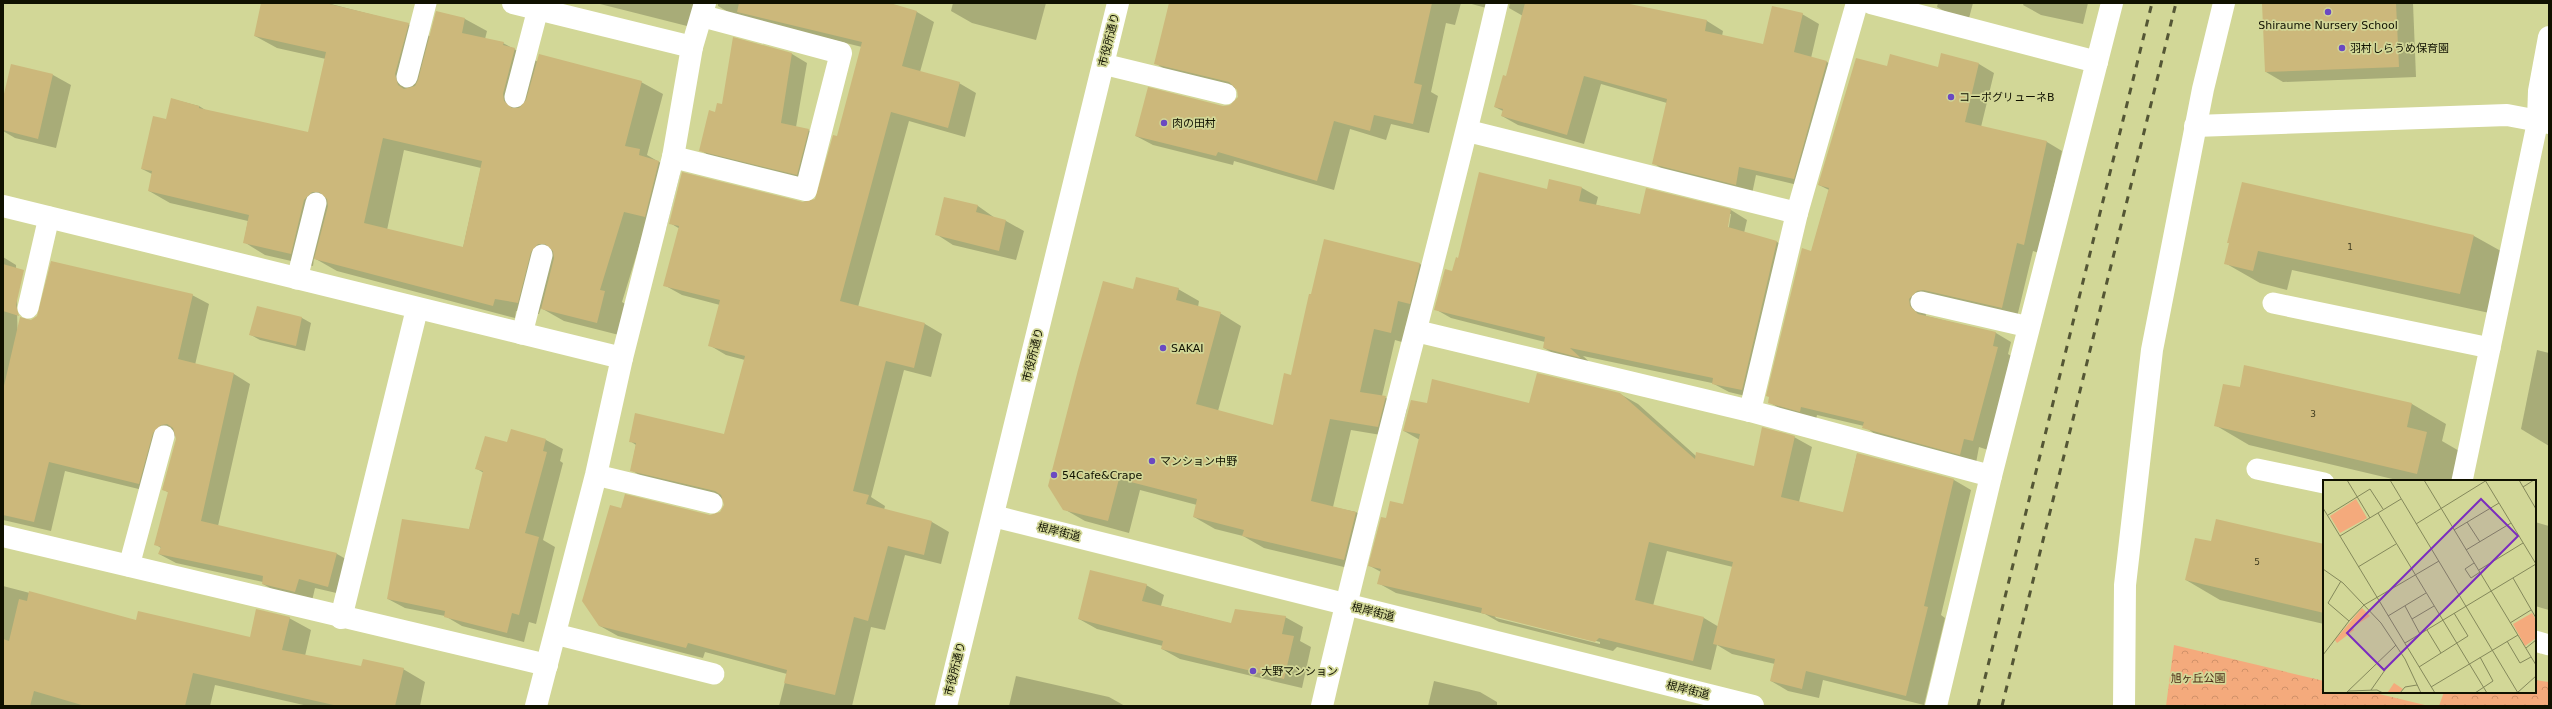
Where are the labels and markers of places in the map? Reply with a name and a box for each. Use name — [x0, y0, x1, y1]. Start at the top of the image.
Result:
marker: Shiraume Nursery School — [2323, 7, 2333, 17]
place label: Shiraume Nursery School — [2258, 19, 2398, 32]
place label: 羽村しらうめ保育園 — [2350, 42, 2449, 55]
marker: 羽村しらうめ保育園 — [2337, 43, 2347, 53]
place label: コーポグリューネB — [1959, 91, 2055, 104]
marker: コーポグリューネB — [1946, 92, 1956, 102]
place label: 肉の田村 — [1172, 117, 1216, 130]
marker: 肉の田村 — [1159, 118, 1169, 128]
place label: SAKAI — [1171, 342, 1204, 355]
marker: SAKAI — [1158, 343, 1168, 353]
place label: マンション中野 — [1160, 455, 1237, 468]
marker: マンション中野 — [1147, 456, 1157, 466]
place label: 54Cafe&Crape — [1062, 469, 1143, 482]
marker: 54Cafe&Crape — [1049, 470, 1059, 480]
place label: 大野マンション — [1261, 665, 1338, 678]
marker: 大野マンション — [1248, 666, 1258, 676]

